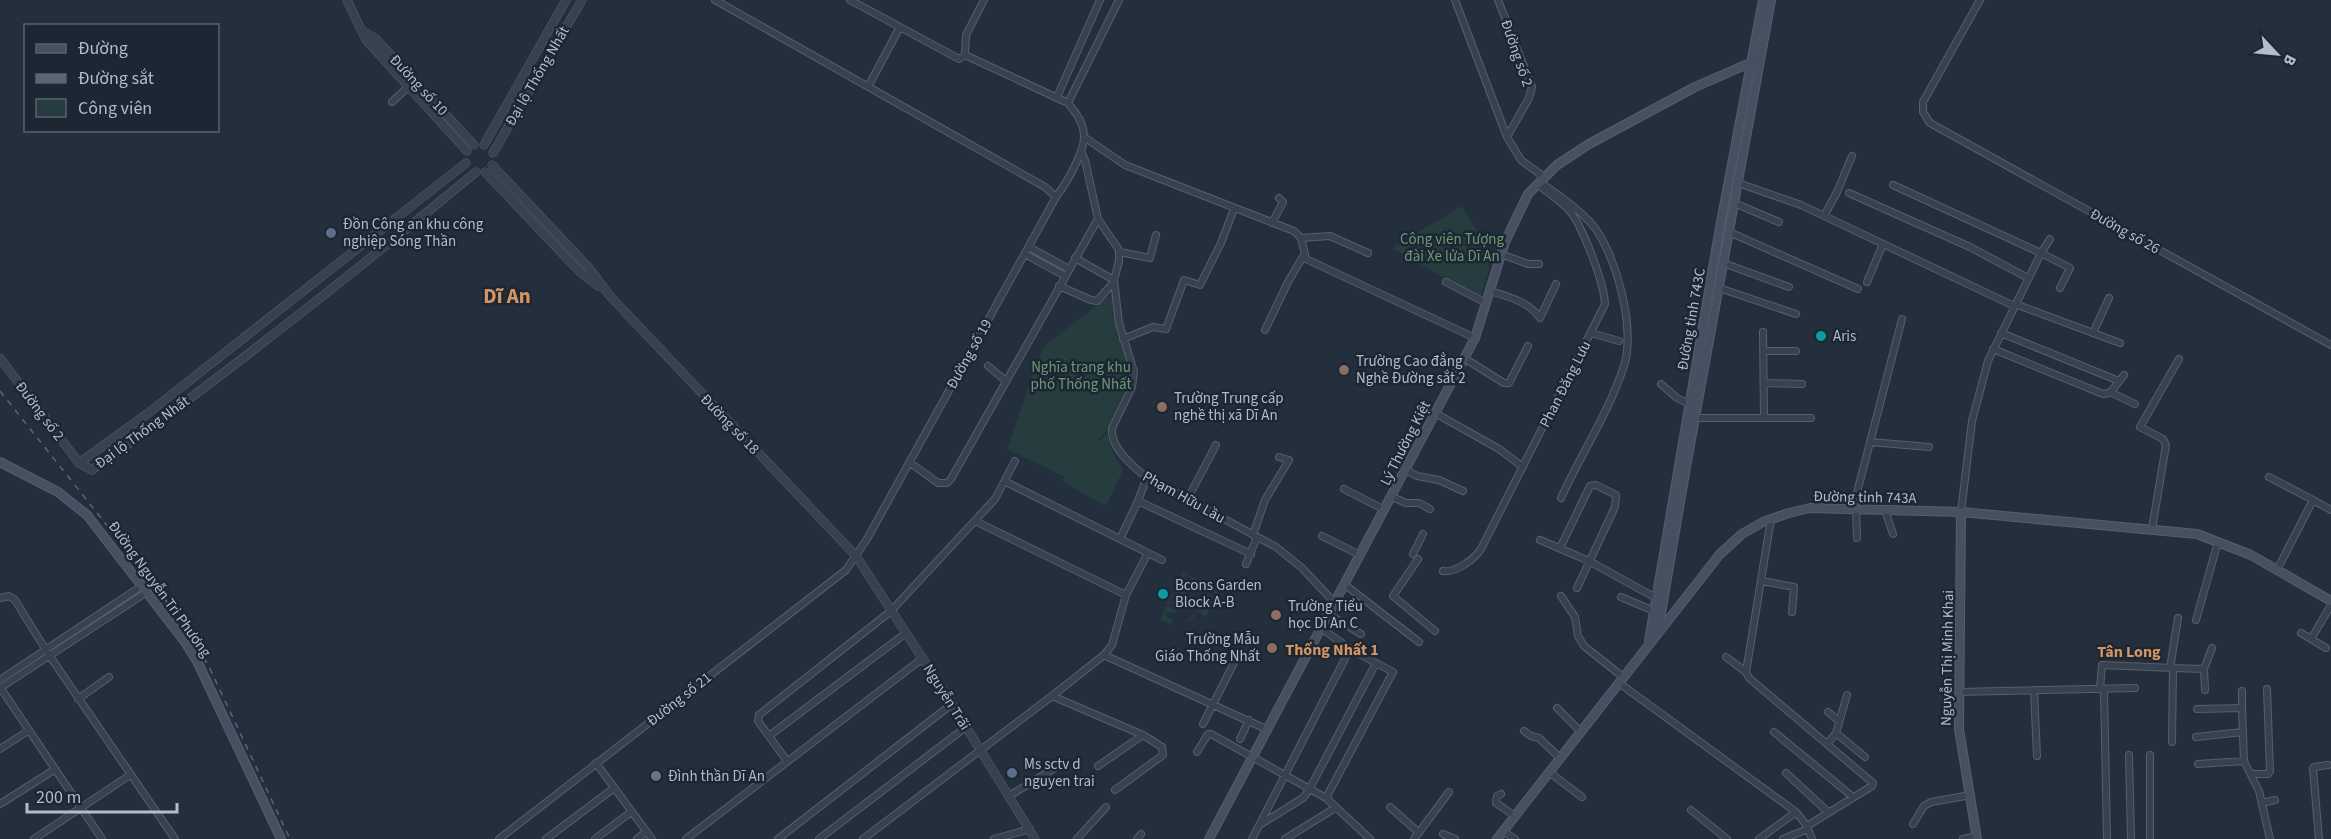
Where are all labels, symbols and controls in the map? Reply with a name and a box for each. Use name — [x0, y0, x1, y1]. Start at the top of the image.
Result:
street label: Đường số 2 — [1495, 17, 1538, 89]
street label: Đại lộ Thống Nhất — [500, 22, 575, 130]
legend — [24, 24, 219, 132]
north arrow — [2247, 24, 2307, 84]
text: Đường — [78, 36, 128, 61]
street label: Đường số 10 — [385, 50, 453, 121]
text: B — [2277, 51, 2302, 70]
text: Đường sắt — [78, 66, 154, 91]
text: Công viên — [78, 96, 152, 121]
street label: Đường số 26 — [2086, 204, 2163, 259]
place label: Đồn Công an khu công nghiệp Sóng Thần — [343, 214, 484, 252]
marker: Đồn Công an khu công nghiệp Sóng Thần — [324, 226, 338, 240]
park label: Công viên Tượng đài Xe lửa Dĩ An — [1400, 229, 1505, 267]
street label: Đường tỉnh 743C — [1672, 266, 1711, 372]
district label: Dĩ An — [483, 281, 531, 311]
street label: Đường số 19 — [942, 316, 997, 393]
place label: Aris — [1833, 326, 1856, 347]
marker: Aris — [1814, 329, 1828, 343]
street label: Phan Đăng Lưu — [1535, 337, 1596, 431]
place label: Trường Cao đẳng Nghề Đường sắt 2 — [1356, 351, 1466, 389]
park label: Nghĩa trang khu phố Thống Nhất — [1030, 357, 1132, 395]
marker: Trường Cao đẳng Nghề Đường sắt 2 — [1337, 363, 1351, 377]
street label: Đường số 2 — [10, 377, 69, 445]
place label: Trường Trung cấp nghề thị xã Dĩ An — [1174, 388, 1284, 426]
street label: Đường số 18 — [695, 389, 764, 459]
street label: Đại lộ Thống Nhất — [91, 391, 194, 474]
street label: Lý Thường Kiệt — [1375, 397, 1436, 489]
marker: Trường Trung cấp nghề thị xã Dĩ An — [1155, 400, 1169, 414]
street label: Phạm Hữu Lầu — [1139, 466, 1229, 529]
street label: Đường tỉnh 743A — [1813, 486, 1918, 509]
street label: Đường Nguyễn Tri Phương — [103, 517, 216, 662]
place label: Bcons Garden Block A-B — [1175, 575, 1262, 613]
marker: Bcons Garden Block A-B — [1156, 587, 1170, 601]
street label: Nguyễn Thị Minh Khai — [1936, 590, 1959, 726]
place label: Trường Tiểu học Dĩ An C — [1288, 596, 1363, 634]
marker: Trường Tiểu học Dĩ An C — [1269, 608, 1283, 622]
place label: Trường Mẫu Giáo Thống Nhất — [1155, 629, 1260, 667]
district label: Thống Nhất 1 — [1285, 639, 1379, 661]
marker: Trường Mẫu Giáo Thống Nhất — [1265, 641, 1279, 655]
district label: Tân Long — [2097, 641, 2161, 663]
street label: Nguyễn Trãi — [918, 660, 975, 734]
street label: Đường số 21 — [643, 667, 716, 731]
place label: Ms sctv d nguyen trai — [1024, 754, 1095, 792]
place label: Đình thần Dĩ An — [668, 766, 765, 787]
marker: Ms sctv d nguyen trai — [1005, 766, 1019, 780]
marker: Đình thần Dĩ An — [649, 769, 663, 783]
scale bar — [27, 776, 177, 814]
text: 200 m — [36, 785, 81, 810]

